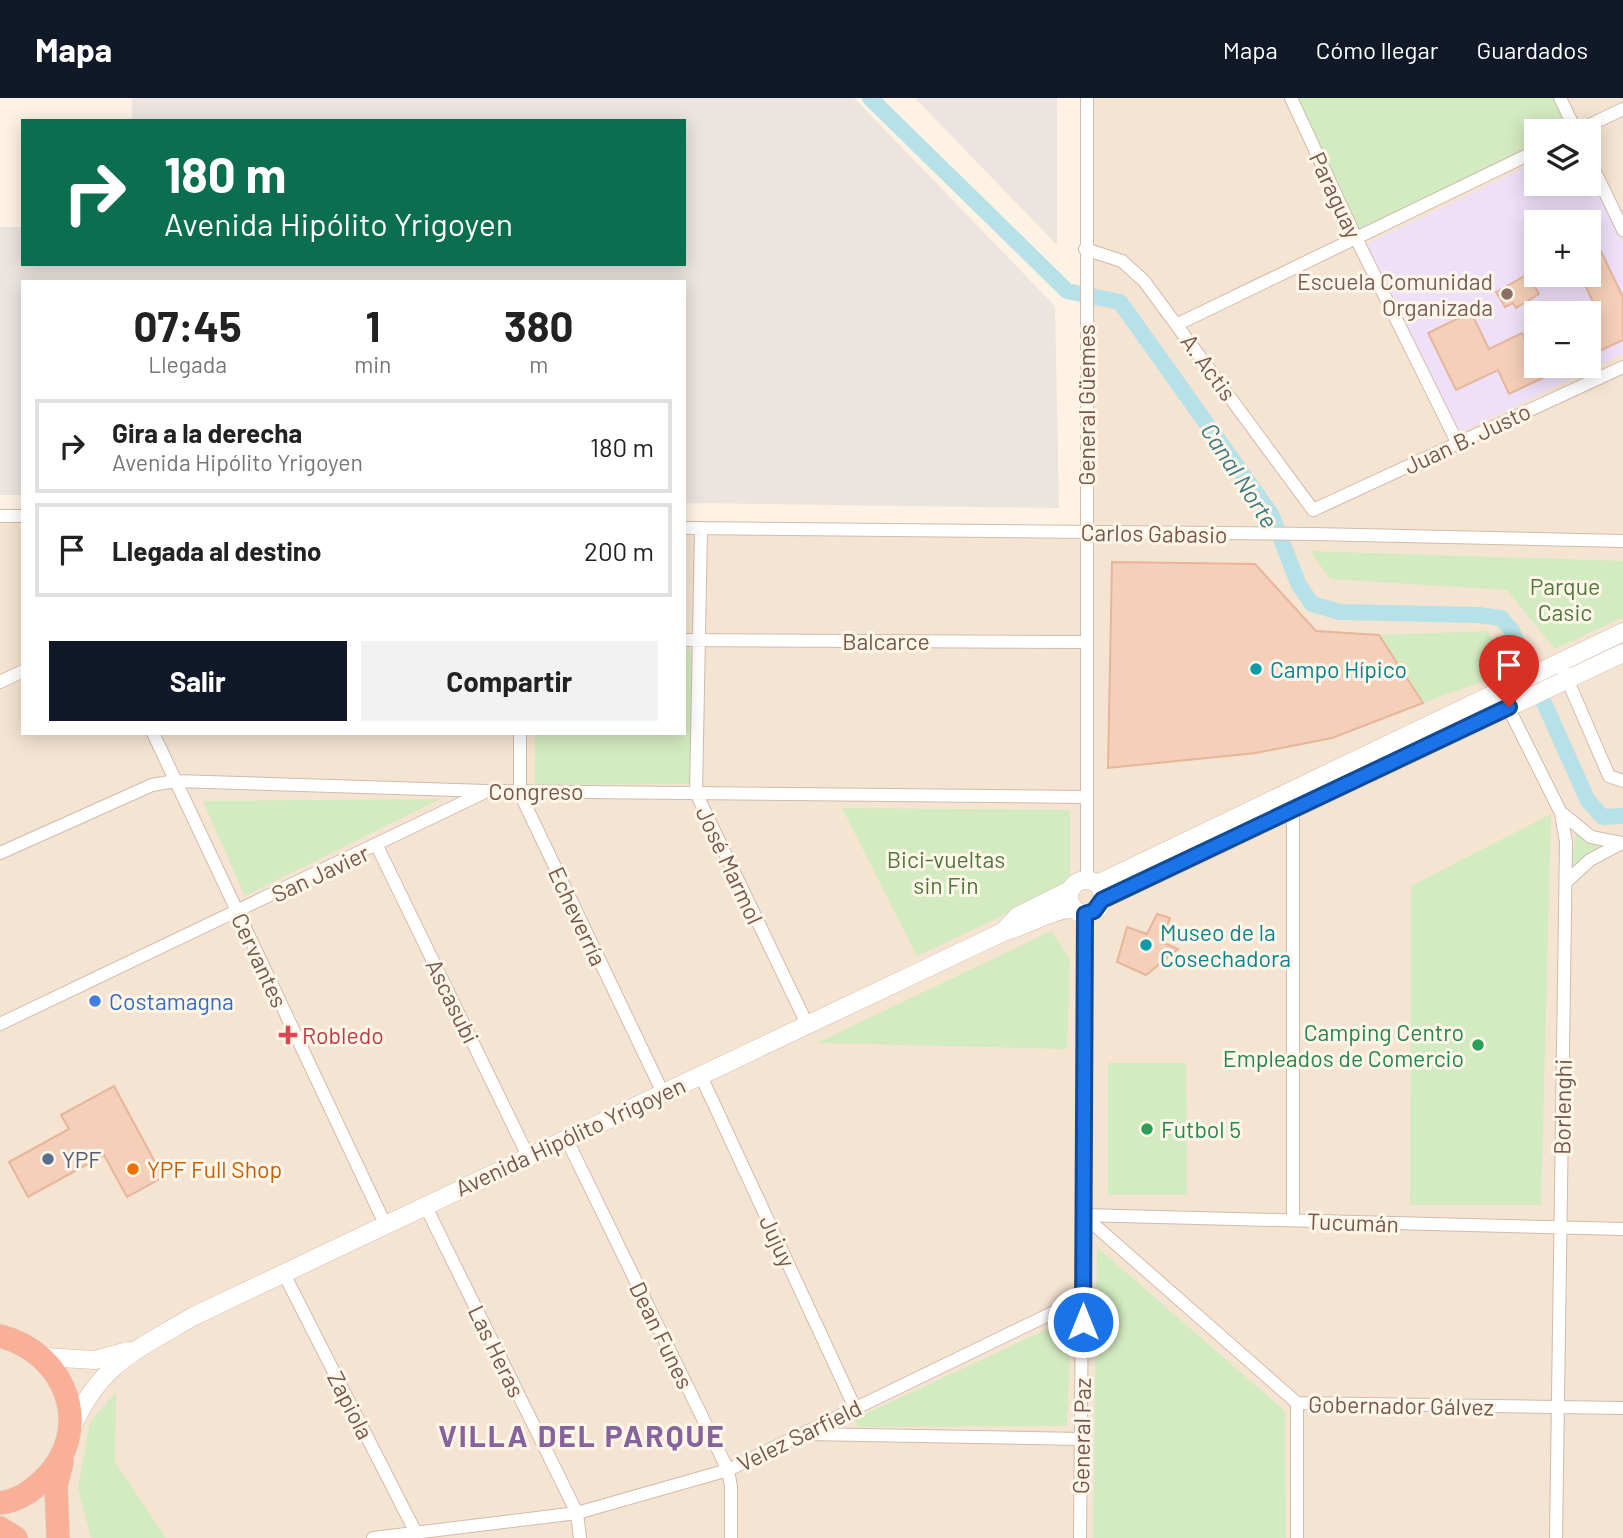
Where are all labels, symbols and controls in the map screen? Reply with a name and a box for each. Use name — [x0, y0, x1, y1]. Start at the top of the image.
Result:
text: Mapa — [35, 29, 112, 69]
text: Mapa — [1223, 35, 1278, 64]
text: Cómo llegar — [1316, 35, 1438, 64]
text: Guardados — [1476, 35, 1588, 64]
map controls — [1524, 119, 1601, 378]
button: layers — [1524, 119, 1601, 196]
text: 180 m — [164, 144, 287, 203]
icon: right — [49, 147, 140, 238]
street label: Paraguay — [1304, 147, 1368, 243]
text: Avenida Hipólito Yrigoyen — [164, 204, 513, 242]
button: + — [1524, 210, 1601, 287]
place label: Escuela Comunidad Organizada — [1297, 267, 1493, 321]
marker: Escuela Comunidad Organizada — [1499, 286, 1515, 302]
text: 07:45 — [134, 300, 242, 350]
text: 1 — [365, 300, 380, 350]
text: 380 — [504, 300, 573, 350]
button: − — [1524, 301, 1601, 378]
street label: General Güemes — [1072, 324, 1100, 486]
street label: A. Actis — [1175, 328, 1243, 406]
text: Llegada — [148, 350, 227, 378]
text: min — [354, 350, 392, 378]
text: m — [529, 350, 548, 378]
street label: Juan B. Justo — [1399, 396, 1535, 480]
text: Gira a la derecha — [112, 417, 302, 448]
water label: Canal Norte — [1195, 417, 1285, 533]
icon: right — [53, 427, 91, 465]
text: 180 m — [590, 431, 654, 462]
text: Avenida Hipólito Yrigoyen — [112, 448, 363, 476]
street label: Carlos Gabasio — [1080, 518, 1228, 548]
icon: arrive — [53, 531, 91, 569]
text: Llegada al destino — [112, 535, 321, 566]
text: 200 m — [584, 535, 654, 566]
park label: Parque Casic — [1530, 572, 1600, 626]
street label: Balcarce — [842, 627, 930, 655]
pin — [1479, 635, 1539, 707]
button: Salir — [49, 641, 347, 721]
button: Compartir — [361, 641, 658, 721]
icon: arrive — [1490, 646, 1528, 684]
place label: Campo Hípico — [1270, 655, 1407, 683]
marker: Campo Hípico — [1248, 661, 1264, 677]
street label: Congreso — [488, 777, 584, 805]
street label: José Marmol — [690, 802, 770, 928]
street label: San Javier — [267, 838, 374, 908]
park label: Bici-vueltas sin Fin — [887, 845, 1005, 899]
street label: Echeverría — [543, 862, 613, 970]
street label: Cervantes — [226, 908, 294, 1012]
place label: Museo de la Cosechadora — [1160, 918, 1291, 972]
marker: Museo de la Cosechadora — [1138, 937, 1154, 953]
street label: Ascasubi — [421, 954, 485, 1048]
place label: Costamagna — [109, 987, 234, 1015]
marker: Costamagna — [87, 993, 103, 1009]
place label: Camping Centro Empleados de Comercio — [1223, 1018, 1464, 1072]
place label: Robledo — [302, 1021, 384, 1049]
marker: Robledo — [280, 1027, 296, 1043]
marker: Camping Centro Empleados de Comercio — [1470, 1037, 1486, 1053]
street label: Borlenghi — [1547, 1059, 1577, 1155]
street label: Avenida Hipólito Yrigoyen — [450, 1070, 690, 1202]
place label: Futbol 5 — [1161, 1115, 1241, 1143]
marker: Futbol 5 — [1139, 1121, 1155, 1137]
place label: YPF — [62, 1145, 101, 1173]
marker: YPF — [40, 1151, 56, 1167]
place label: YPF Full Shop — [147, 1155, 282, 1183]
marker: YPF Full Shop — [125, 1161, 141, 1177]
street label: Tucumán — [1307, 1206, 1399, 1238]
street label: Jujuy — [754, 1211, 802, 1272]
street label: Dean Funes — [624, 1277, 700, 1393]
position arrow — [1046, 1285, 1120, 1359]
street label: Las Heras — [463, 1300, 531, 1402]
street label: Zapiola — [322, 1366, 380, 1444]
street label: General Paz — [1066, 1378, 1096, 1494]
street label: Gobernador Gálvez — [1308, 1389, 1494, 1421]
street label: Velez Sarfield — [732, 1393, 866, 1477]
district label: VILLA DEL PARQUE — [438, 1417, 726, 1453]

